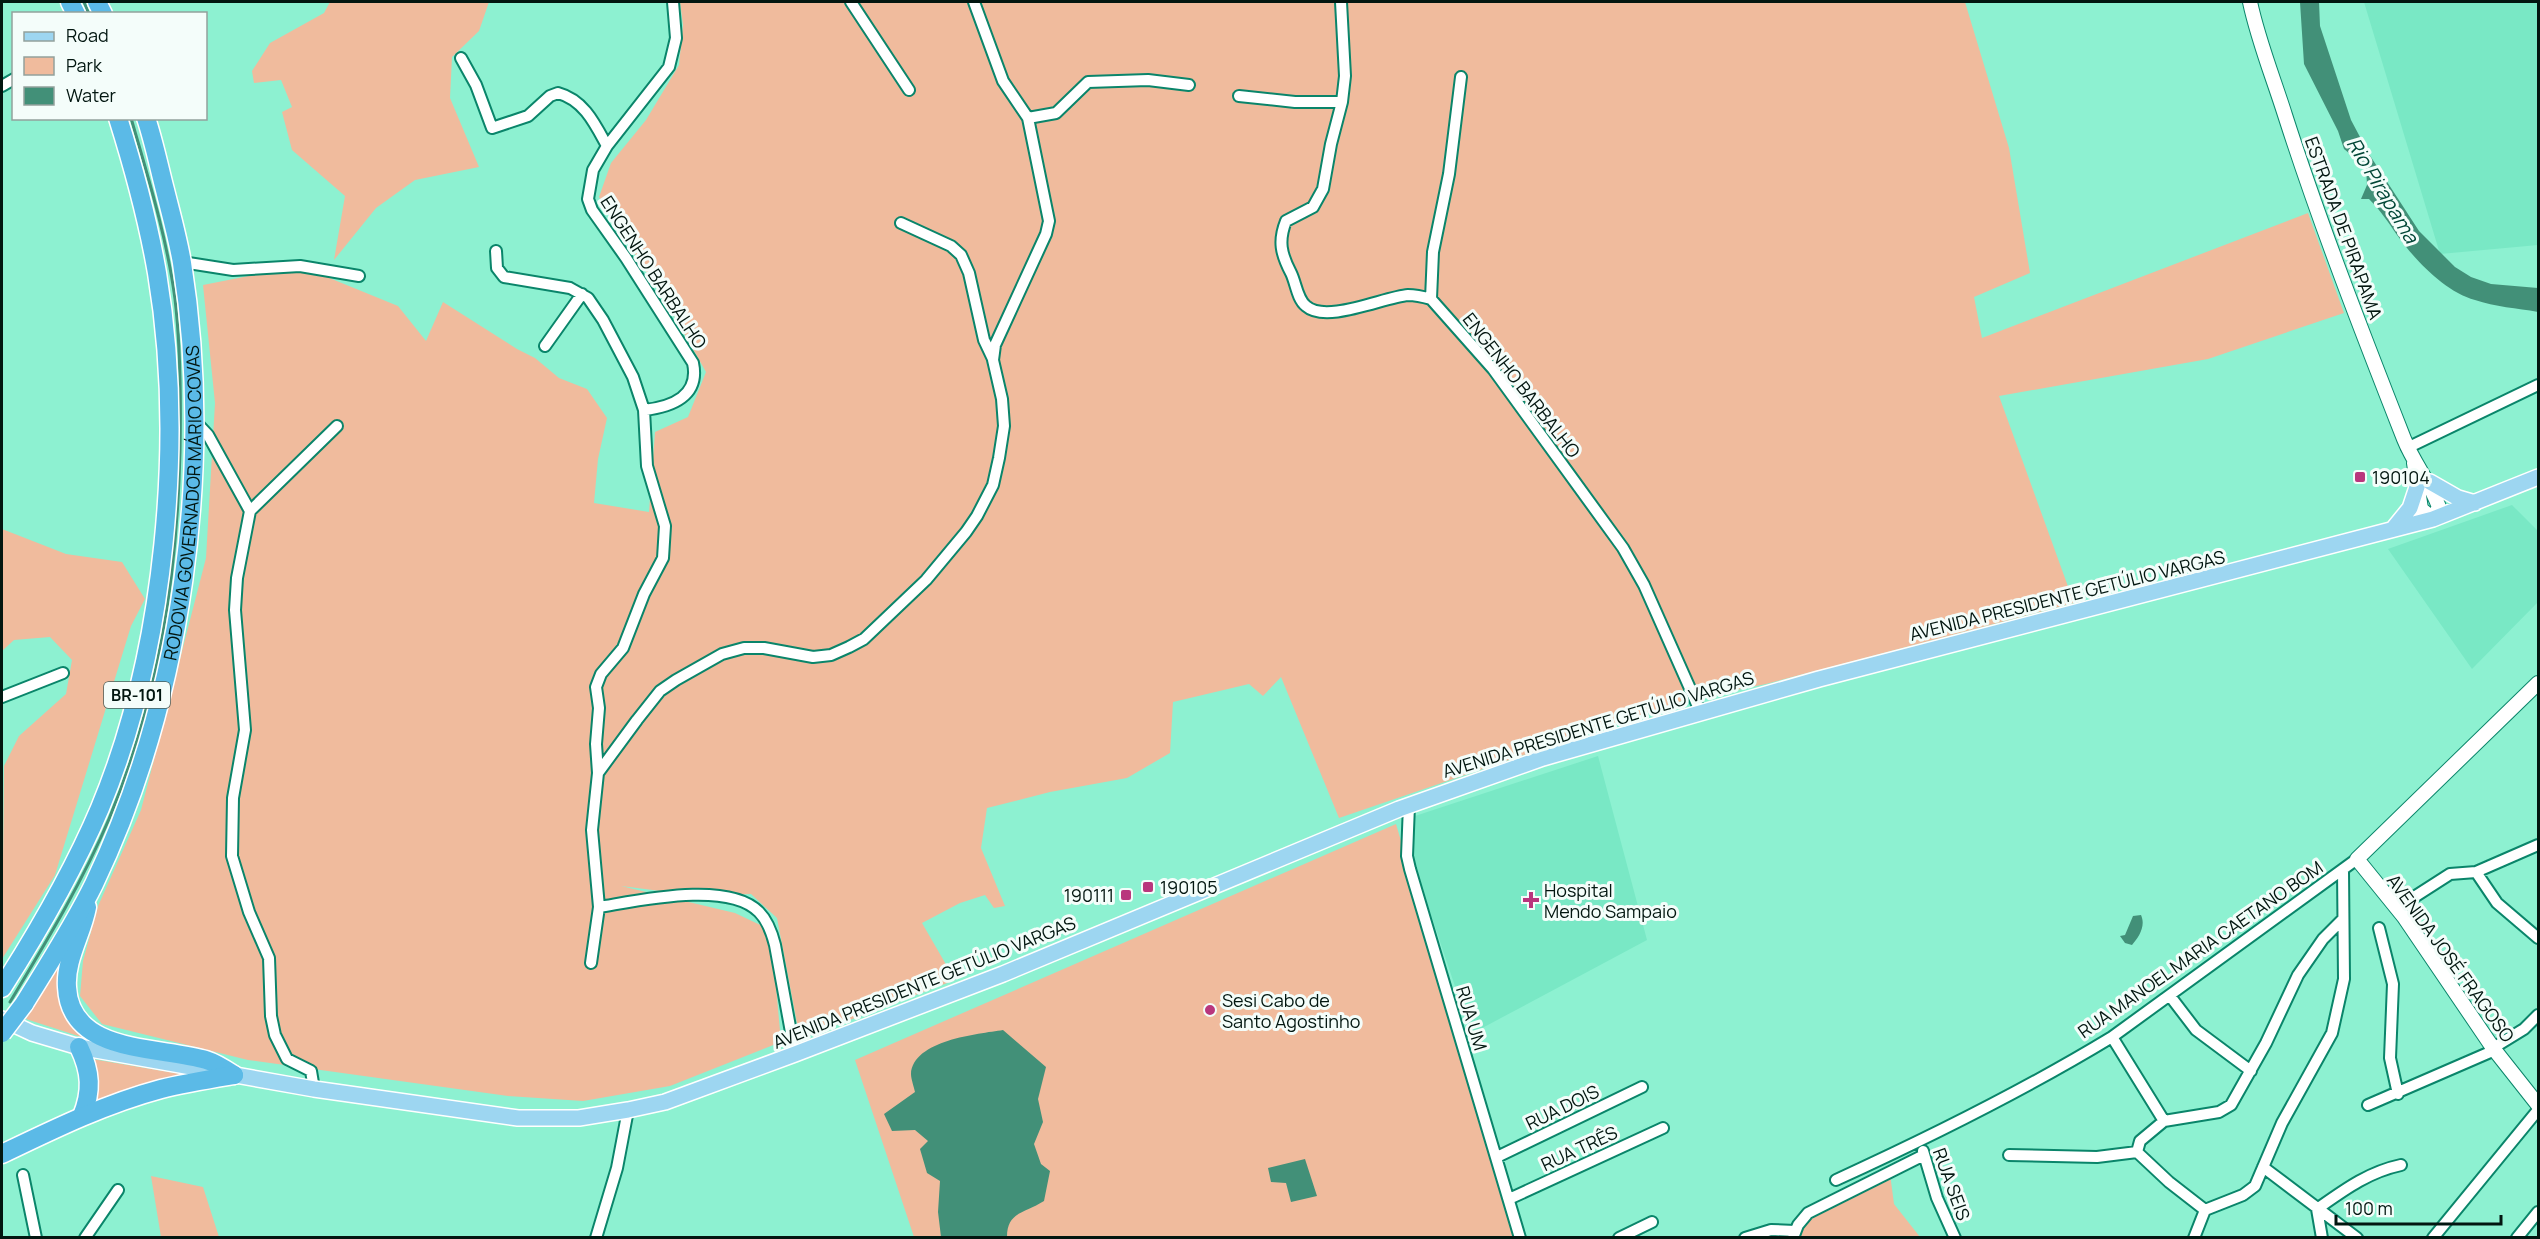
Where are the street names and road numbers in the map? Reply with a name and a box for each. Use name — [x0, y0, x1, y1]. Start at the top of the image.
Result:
street label: ESTRADA DE PIRAPAMA — [2300, 133, 2388, 323]
street label: ENGENHO BARBALHO — [596, 191, 712, 353]
street label: ENGENHO BARBALHO — [1458, 308, 1586, 462]
street label: RODOVIA GOVERNADOR MÁRIO COVAS — [158, 345, 206, 663]
street label: AVENIDA PRESIDENTE GETÚLIO VARGAS — [1907, 544, 2227, 646]
street label: AVENIDA PRESIDENTE GETÚLIO VARGAS — [1439, 665, 1757, 783]
road number: BR-101 — [104, 682, 170, 708]
street label: RUA MANOEL MARIA CAETANO BOM — [2073, 855, 2327, 1043]
street label: AVENIDA JOSÉ FRAGOSO — [2382, 869, 2520, 1047]
street label: AVENIDA PRESIDENTE GETÚLIO VARGAS — [769, 910, 1079, 1054]
street label: RUA UM — [1451, 983, 1493, 1053]
street label: RUA DOIS — [1521, 1079, 1603, 1135]
street label: RUA TRÊS — [1537, 1120, 1621, 1176]
street label: RUA SEIS — [1928, 1145, 1976, 1223]

